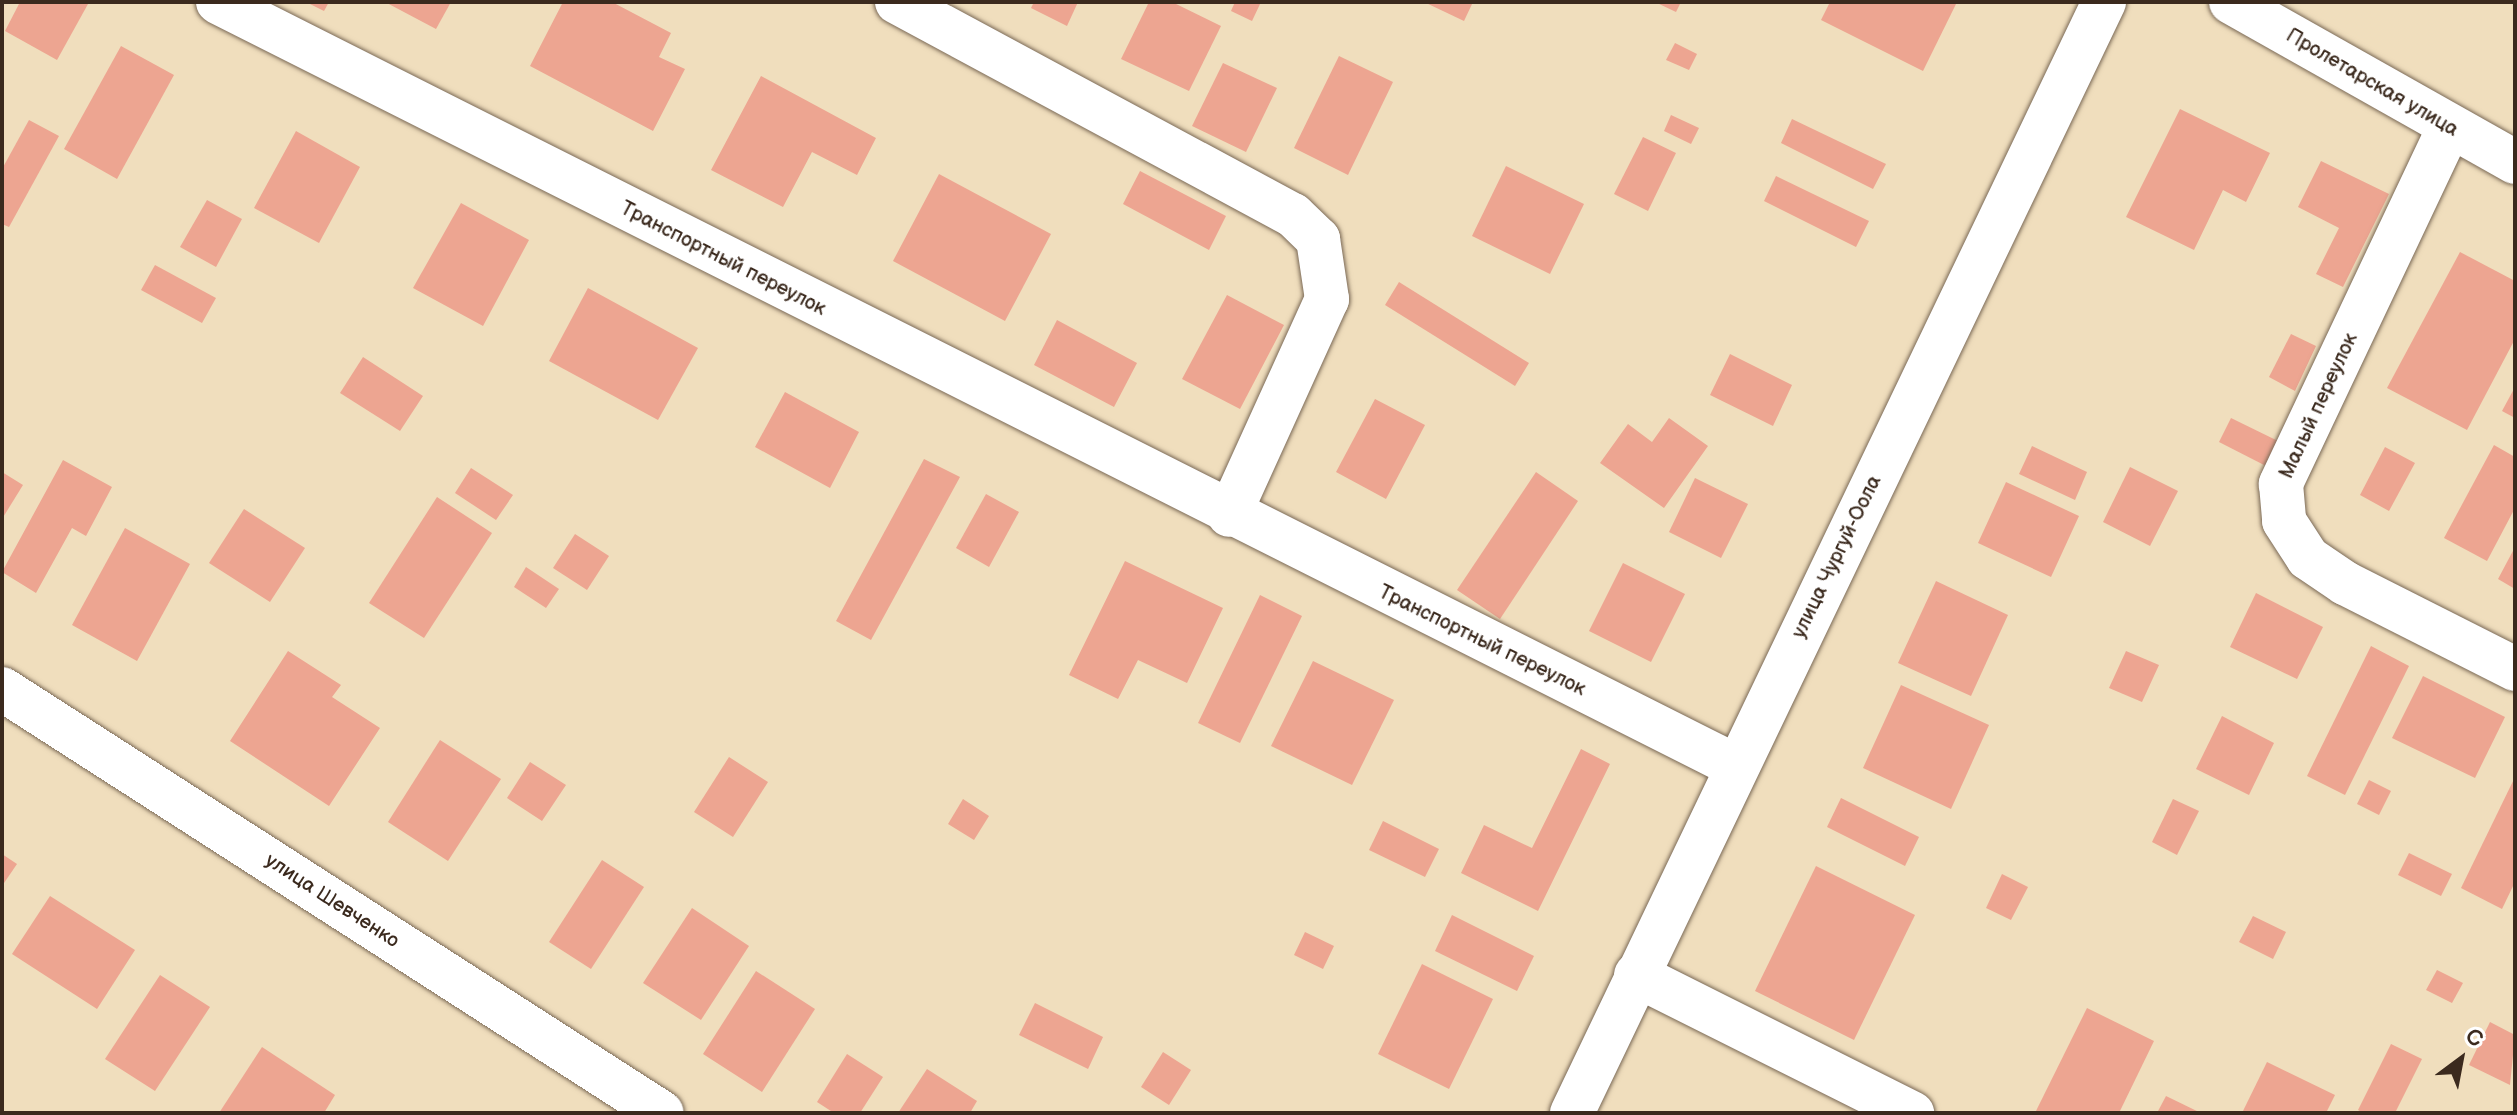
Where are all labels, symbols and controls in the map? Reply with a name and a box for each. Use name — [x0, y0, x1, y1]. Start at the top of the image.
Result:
street label: Пролетарская улица — [2282, 24, 2462, 142]
street label: Транспортный переулок — [616, 197, 830, 321]
street label: Малый переулок — [2275, 329, 2363, 483]
street label: улица Чургуй-Оола — [1787, 472, 1887, 642]
street label: Транспортный переулок — [1375, 580, 1589, 702]
street label: улица Шевченко — [260, 849, 404, 953]
north arrow — [2421, 1019, 2501, 1099]
text: С — [2460, 1023, 2488, 1054]

